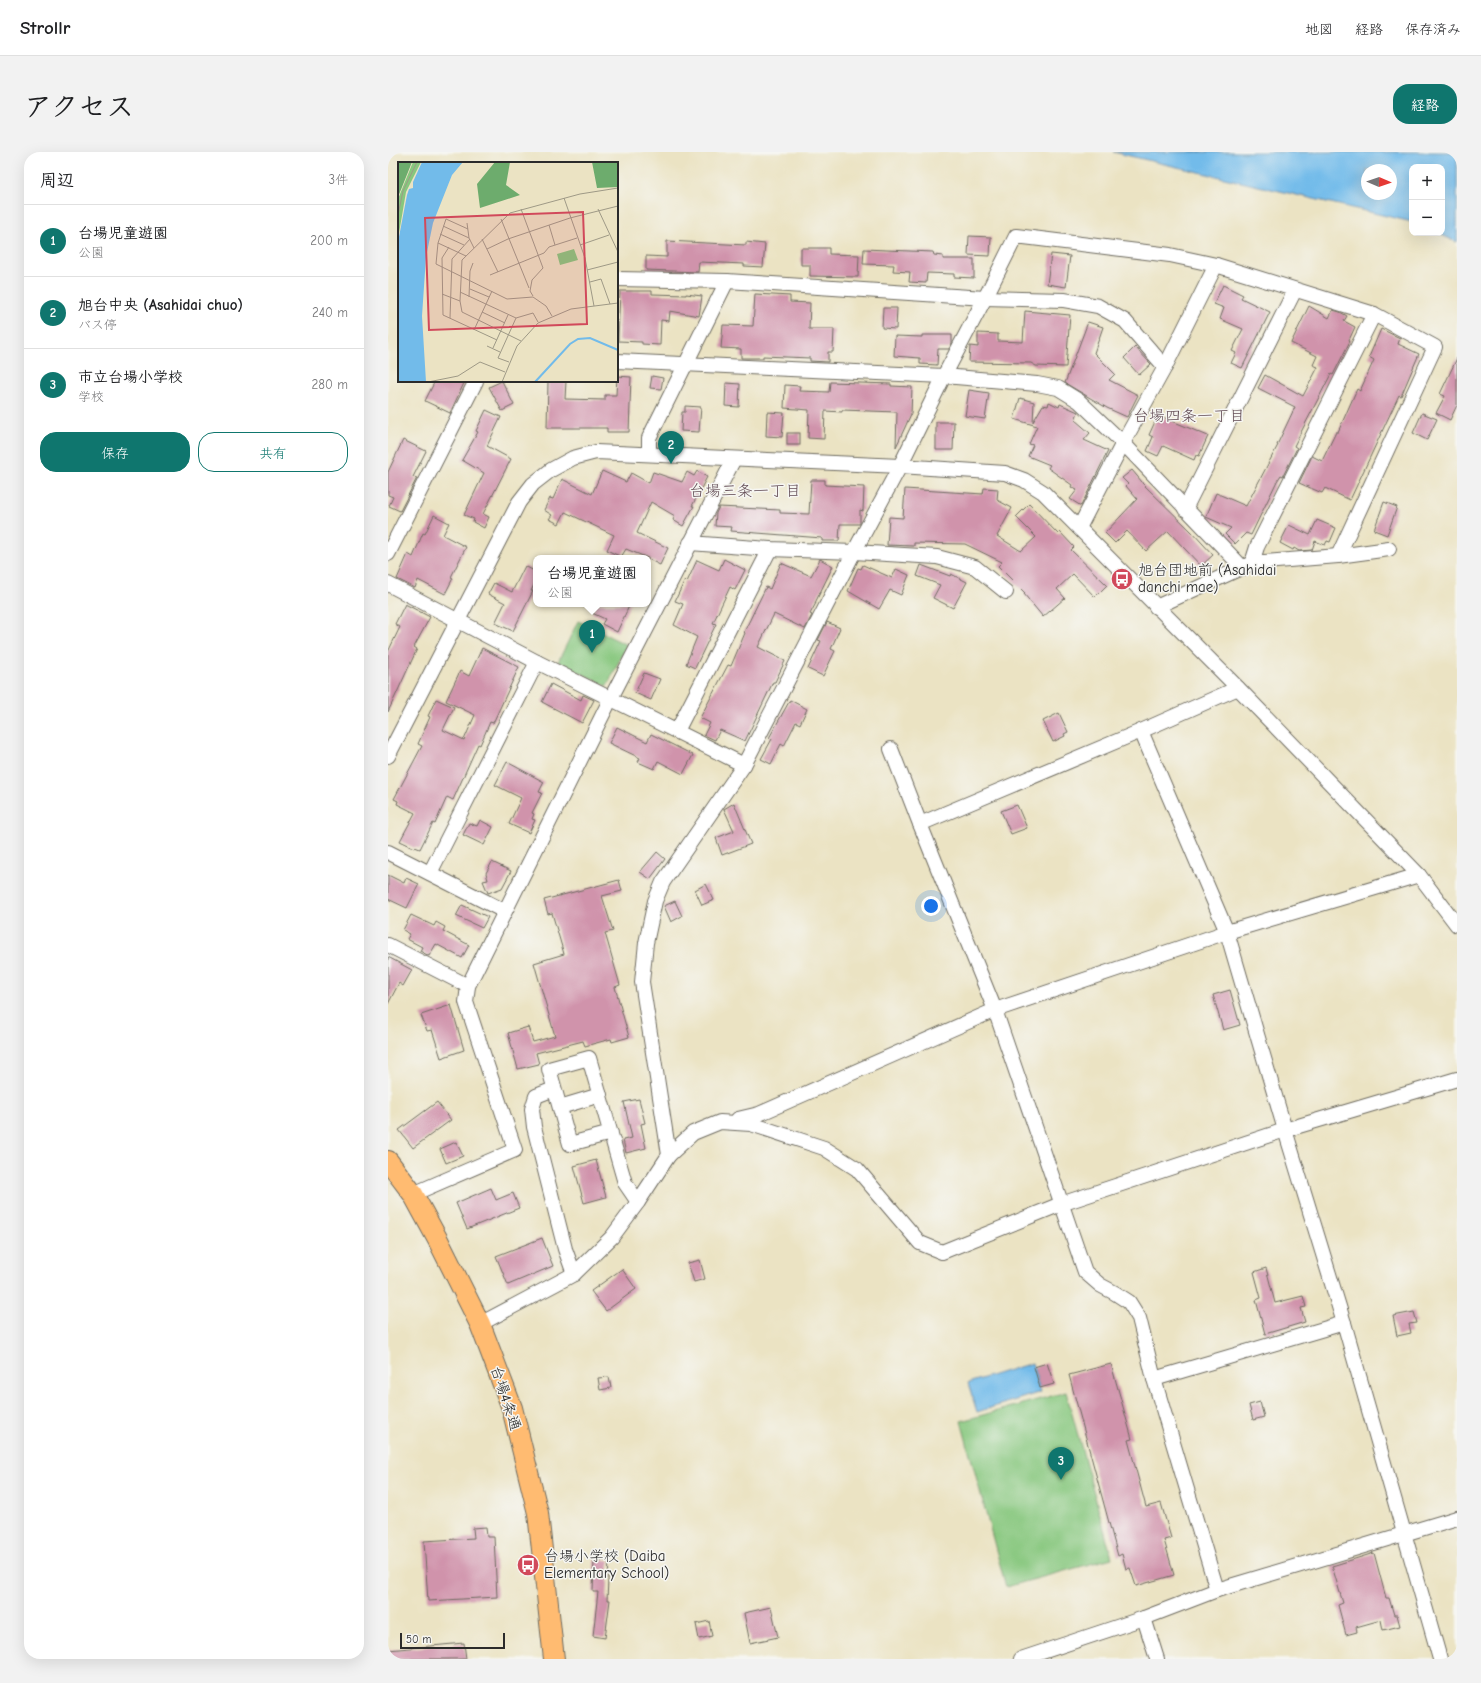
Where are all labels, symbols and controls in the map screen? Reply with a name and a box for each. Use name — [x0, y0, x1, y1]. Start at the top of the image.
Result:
text: Strollr — [20, 17, 70, 39]
text: 地図 — [1305, 21, 1333, 38]
text: 経路 — [1355, 21, 1383, 38]
text: 保存済み — [1405, 21, 1461, 38]
button: 経路 — [1393, 84, 1457, 124]
text: アクセス — [24, 91, 134, 123]
inset map — [398, 162, 618, 382]
north arrow — [1361, 164, 1397, 200]
map controls — [1409, 164, 1445, 236]
button: + — [1409, 164, 1445, 200]
text: 周辺 — [40, 171, 74, 190]
text: 3件 — [328, 172, 348, 187]
button: − — [1409, 200, 1445, 236]
text: 台場児童遊園 — [78, 224, 168, 242]
text: 1 — [50, 233, 56, 248]
text: 200 m — [310, 233, 348, 248]
text: 公園 — [78, 245, 104, 260]
text: 旭台中央 (Asahidai chuo) — [78, 296, 243, 314]
text: 2 — [50, 305, 56, 320]
text: 240 m — [312, 305, 348, 320]
text: バス停 — [78, 317, 117, 332]
text: 市立台場小学校 — [78, 368, 183, 386]
text: 3 — [50, 377, 56, 392]
text: 280 m — [311, 377, 348, 392]
text: 学校 — [78, 389, 104, 404]
district label: 台場四条一丁目 — [1133, 407, 1245, 425]
pin: 2 — [658, 431, 684, 464]
button: 保存 — [40, 432, 190, 472]
button: 共有 — [198, 432, 348, 472]
district label: 台場三条一丁目 — [689, 482, 801, 500]
popup — [533, 555, 651, 607]
place label: 旭台団地前 (Asahidai danchi mae) — [1138, 561, 1276, 596]
text: 台場児童遊園 — [547, 564, 637, 582]
bus stop icon: 旭台団地前 (Asahidai danchi mae) — [1109, 566, 1135, 592]
text: 公園 — [547, 585, 573, 600]
pin: 1 — [579, 620, 605, 653]
your location — [921, 896, 941, 916]
street label: 台場4条通 — [487, 1363, 525, 1433]
pin: 3 — [1048, 1447, 1074, 1480]
place label: 台場小学校 (Daiba Elementary School) — [544, 1547, 669, 1582]
bus stop icon: 台場小学校 (Daiba Elementary School) — [515, 1552, 541, 1578]
scale bar — [400, 1631, 505, 1650]
text: 50 m — [406, 1633, 431, 1646]

